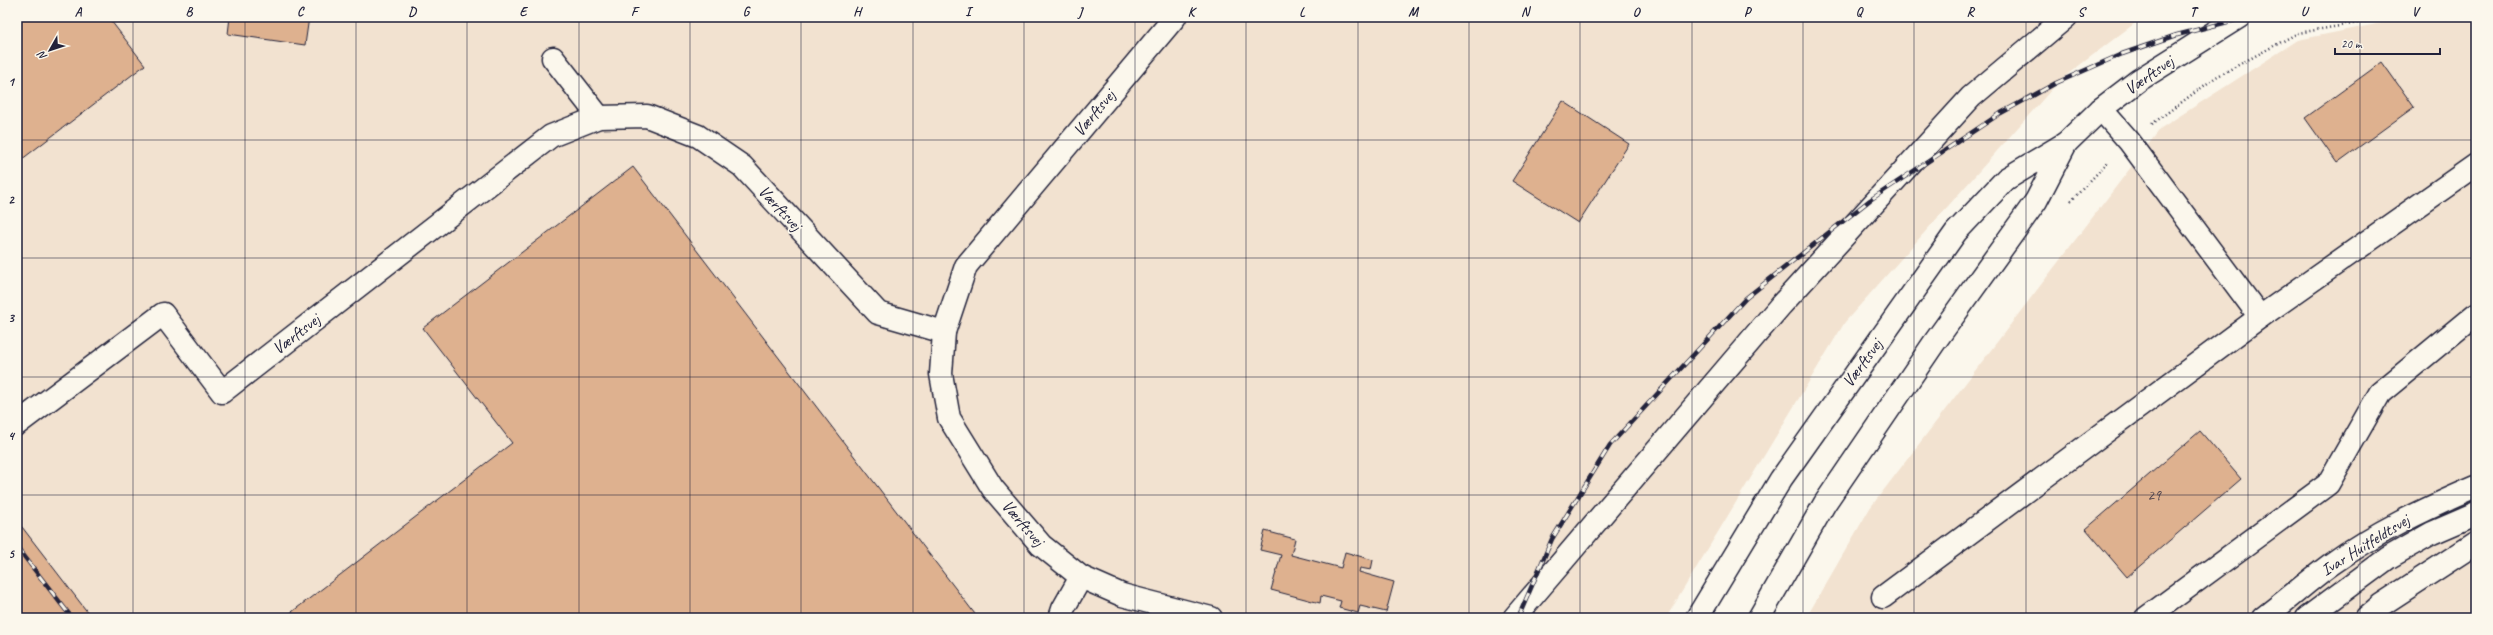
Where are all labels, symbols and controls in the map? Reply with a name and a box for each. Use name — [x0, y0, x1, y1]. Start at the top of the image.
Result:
text: A — [75, 4, 83, 20]
text: B — [186, 4, 194, 20]
text: C — [297, 4, 305, 20]
text: D — [408, 4, 417, 20]
text: E — [520, 4, 529, 20]
text: F — [631, 4, 640, 20]
text: G — [743, 4, 751, 20]
text: H — [853, 4, 863, 20]
text: I — [965, 4, 974, 20]
text: J — [1077, 4, 1084, 20]
text: K — [1188, 4, 1198, 20]
text: L — [1299, 4, 1306, 20]
text: M — [1408, 4, 1419, 20]
text: N — [1521, 4, 1532, 20]
text: O — [1633, 4, 1642, 20]
text: P — [1744, 4, 1753, 20]
text: Q — [1856, 4, 1864, 20]
text: R — [1966, 4, 1975, 20]
text: S — [2078, 4, 2088, 20]
text: T — [2190, 4, 2199, 20]
text: U — [2301, 4, 2310, 20]
text: V — [2412, 4, 2421, 20]
north arrow — [30, 30, 70, 70]
scale bar — [2335, 30, 2440, 56]
text: 20 m — [2341, 36, 2363, 52]
text: N — [33, 48, 50, 63]
street label: Værftsvej — [2121, 49, 2179, 99]
text: 1 — [8, 74, 16, 90]
street label: Værftsvej — [1068, 83, 1121, 141]
street label: Værftsvej — [754, 181, 808, 237]
text: 2 — [8, 192, 15, 208]
street label: Værftsvej — [268, 307, 326, 359]
text: 3 — [8, 310, 15, 326]
street label: Værftsvej — [1837, 333, 1888, 391]
text: 4 — [8, 428, 16, 444]
house number: 29 — [2147, 486, 2162, 505]
street label: Værftsvej — [997, 496, 1050, 552]
street label: Ivar Huitfeldtsvej — [2317, 508, 2415, 580]
text: 5 — [8, 546, 15, 562]

